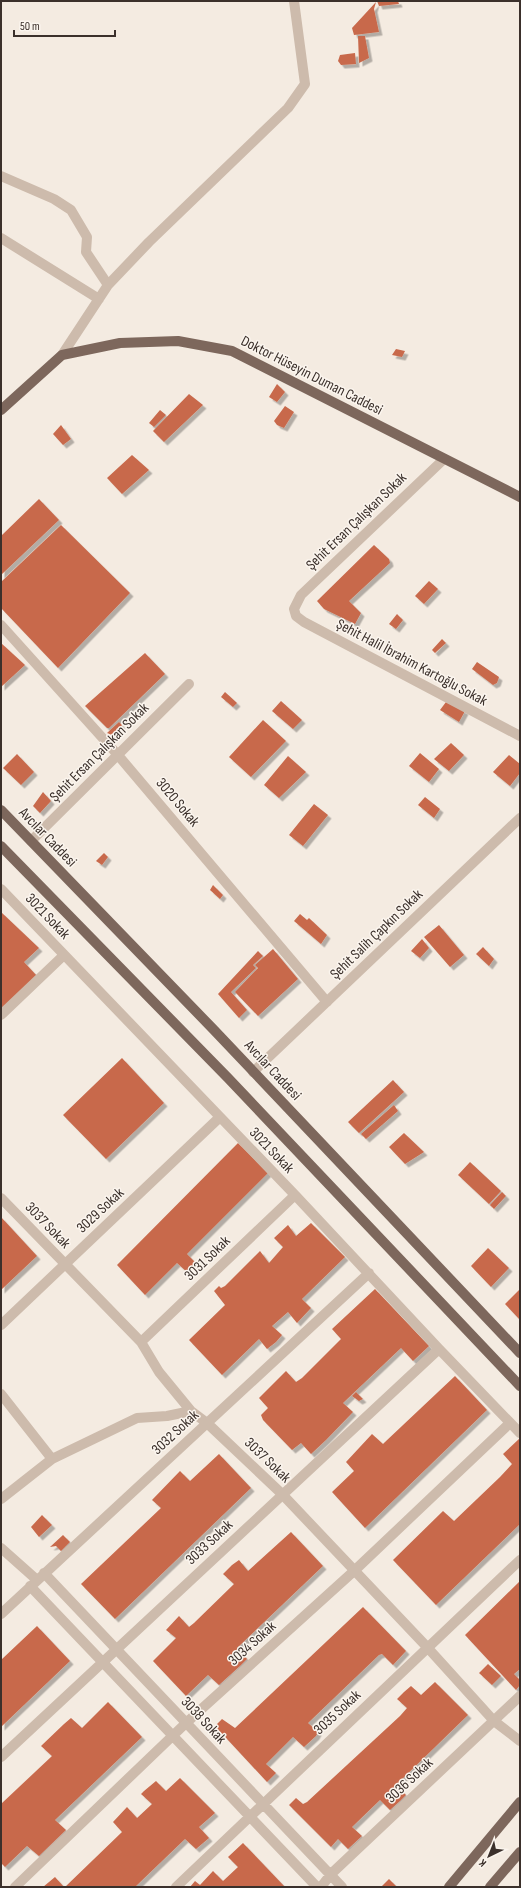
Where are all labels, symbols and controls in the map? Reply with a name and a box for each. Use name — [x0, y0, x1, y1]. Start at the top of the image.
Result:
scale bar — [14, 12, 115, 38]
text: 50 m — [20, 19, 40, 34]
street label: Doktor Hüseyin Duman Caddesi — [238, 331, 386, 420]
street label: Şehit Ersan Çalışkan Sokak — [302, 468, 411, 574]
street label: Şehit Halil İbrahim Kartoğlu Sokak — [333, 615, 491, 710]
street label: Şehit Ersan Çalışkan Sokak — [46, 699, 153, 806]
street label: 3020 Sokak — [152, 774, 204, 831]
street label: Avcılar Caddesi — [14, 803, 81, 871]
street label: Şehit Salih Çapkın Sokak — [326, 885, 427, 983]
street label: 3021 Sokak — [21, 889, 74, 944]
street label: Avcılar Caddesi — [239, 1036, 305, 1105]
street label: 3021 Sokak — [245, 1123, 298, 1178]
street label: 3029 Sokak — [73, 1183, 128, 1237]
street label: 3037 Sokak — [21, 1198, 75, 1253]
street label: 3031 Sokak — [180, 1232, 235, 1285]
street label: 3032 Sokak — [148, 1406, 203, 1459]
street label: 3037 Sokak — [240, 1434, 295, 1487]
street label: 3033 Sokak — [182, 1516, 237, 1569]
street label: 3034 Sokak — [224, 1617, 280, 1670]
street label: 3035 Sokak — [310, 1686, 365, 1739]
street label: 3038 Sokak — [177, 1693, 231, 1748]
street label: 3036 Sokak — [382, 1753, 437, 1807]
north arrow — [469, 1836, 509, 1876]
text: K — [476, 1856, 489, 1870]

